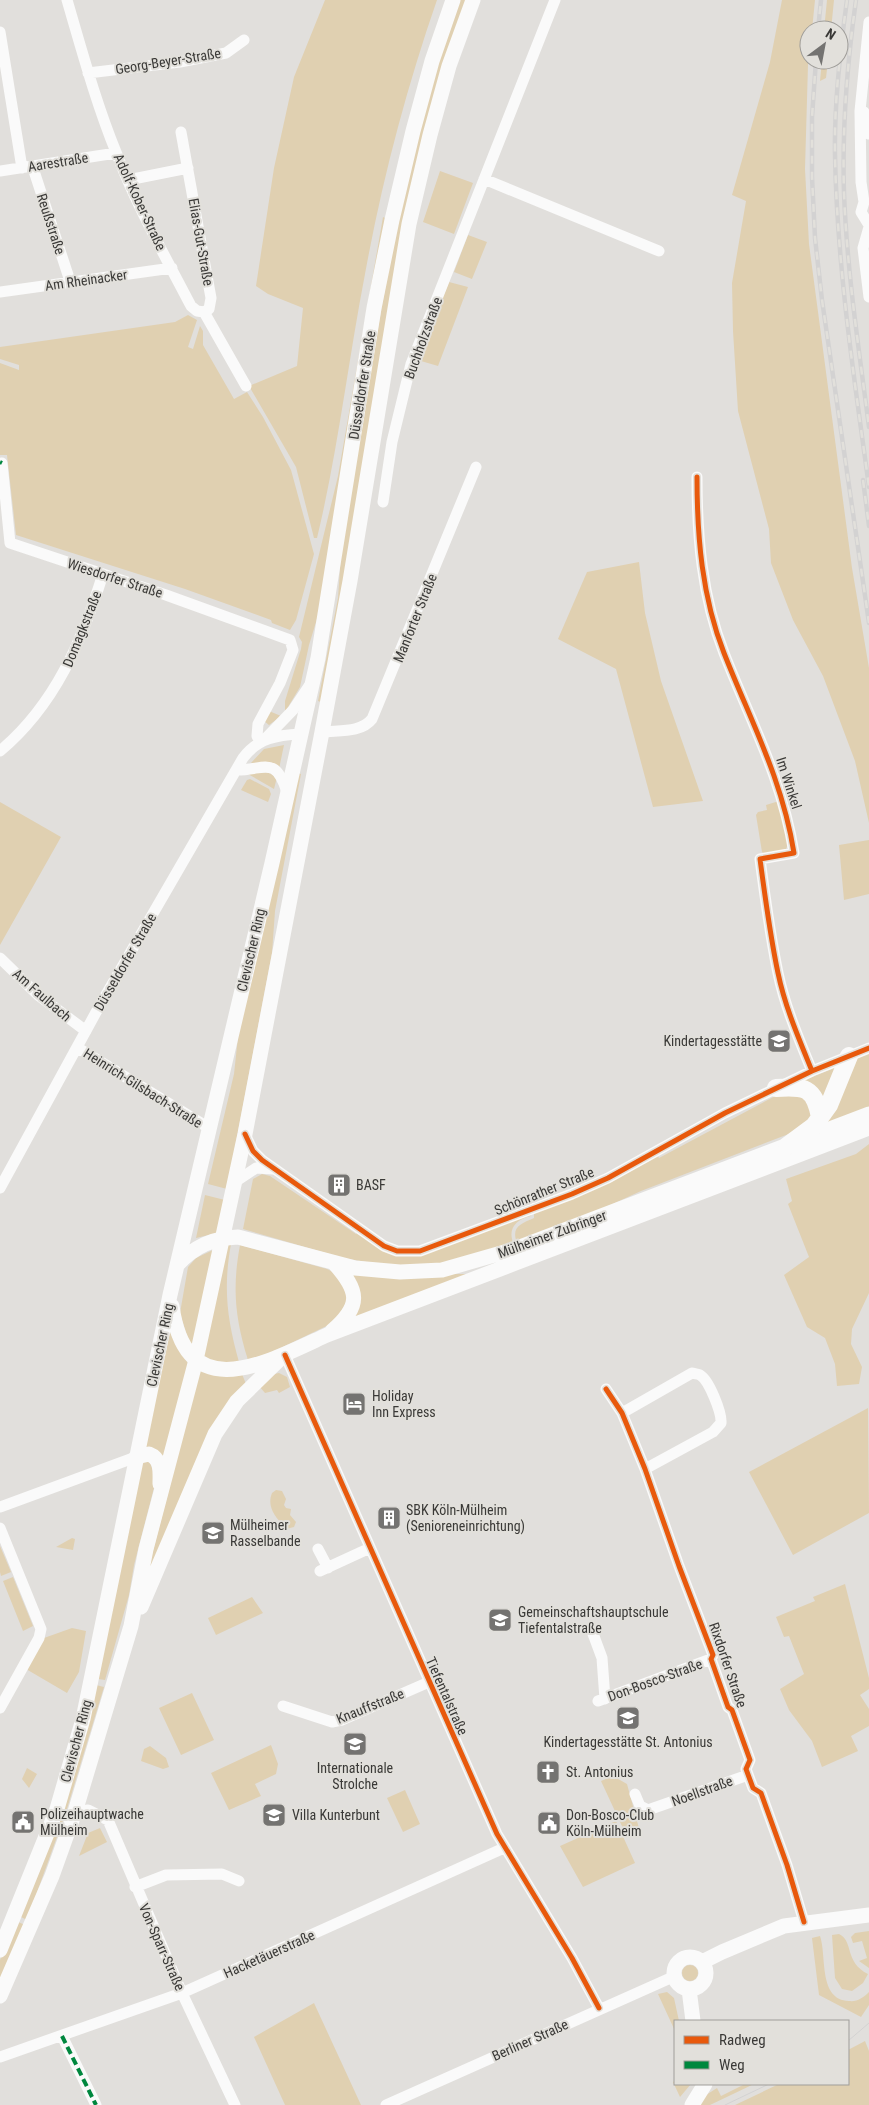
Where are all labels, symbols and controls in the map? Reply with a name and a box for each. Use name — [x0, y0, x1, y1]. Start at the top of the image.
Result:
north arrow — [799, 20, 849, 70]
text: N — [823, 25, 839, 43]
street label: Georg-Beyer-Straße — [114, 45, 222, 77]
street label: Aarestraße — [27, 149, 90, 175]
street label: Adolf-Kober-Straße — [111, 151, 170, 253]
street label: Reußstraße — [34, 191, 69, 257]
street label: Elias-Gut-Straße — [185, 197, 217, 287]
street label: Am Rheinacker — [44, 266, 128, 294]
street label: Buchholzstraße — [401, 295, 445, 381]
street label: Düsseldorfer Straße — [346, 329, 379, 441]
street label: Wiesdorfer Straße — [65, 555, 165, 601]
street label: Manforter Straße — [390, 571, 440, 665]
street label: Domagkstraße — [59, 588, 105, 669]
street label: Im Winkel — [773, 755, 805, 811]
street label: Clevischer Ring — [234, 907, 268, 993]
street label: Düsseldorfer Straße — [91, 910, 160, 1014]
street label: Am Faulbach — [10, 965, 74, 1025]
school or university icon: Kindertagesstätte — [766, 1028, 792, 1054]
place label: Kindertagesstätte — [663, 1033, 762, 1049]
street label: Heinrich-Gilsbach-Straße — [81, 1045, 206, 1131]
street label: Schönrather Straße — [492, 1164, 596, 1218]
building icon: BASF — [326, 1172, 352, 1198]
place label: BASF — [356, 1177, 386, 1193]
street label: Mülheimer Zubringer — [495, 1207, 609, 1261]
street label: Clevischer Ring — [143, 1302, 177, 1388]
place label: Holiday Inn Express — [372, 1388, 436, 1420]
hotel icon: Holiday Inn Express — [341, 1391, 367, 1417]
place label: SBK Köln-Mülheim (Senioreneinrichtung) — [406, 1502, 525, 1535]
building icon: SBK Köln-Mülheim (Senioreneinrichtung) — [376, 1505, 402, 1531]
place label: Mülheimer Rasselbande — [230, 1517, 301, 1549]
school or university icon: Mülheimer Rasselbande — [200, 1520, 226, 1546]
place label: Gemeinschaftshauptschule Tiefentalstraße — [518, 1604, 669, 1636]
school or university icon: Gemeinschaftshauptschule Tiefentalstraße — [487, 1607, 513, 1633]
street label: Rixdorfer Straße — [706, 1620, 750, 1710]
street label: Tiefentalstraße — [423, 1654, 472, 1738]
street label: Don-Bosco-Straße — [606, 1655, 705, 1704]
street label: Knauffstraße — [334, 1685, 407, 1727]
street label: Clevischer Ring — [57, 1698, 95, 1784]
school or university icon: Kindertagesstätte St. Antonius — [615, 1705, 641, 1731]
school or university icon: Internationale Strolche — [342, 1731, 368, 1757]
place label: Kindertagesstätte St. Antonius — [543, 1734, 713, 1750]
church icon: St. Antonius — [535, 1759, 561, 1785]
place label: Internationale Strolche — [317, 1760, 394, 1792]
place label: St. Antonius — [566, 1764, 633, 1780]
street label: Noellstraße — [669, 1772, 735, 1809]
school or university icon: Villa Kunterbunt — [261, 1802, 287, 1828]
place label: Polizeihauptwache Mülheim — [40, 1806, 144, 1838]
place label: Villa Kunterbunt — [292, 1807, 380, 1823]
place label: Don-Bosco-Club Köln-Mülheim — [566, 1807, 654, 1839]
public building icon: Polizeihauptwache Mülheim — [10, 1809, 36, 1835]
public building icon: Don-Bosco-Club Köln-Mülheim — [536, 1810, 562, 1836]
street label: Von-Sparr-Straße — [136, 1901, 189, 1993]
street label: Hacketäuerstraße — [221, 1927, 317, 1981]
street label: Berliner Straße — [489, 2016, 571, 2064]
legend — [674, 2020, 849, 2085]
text: Radweg — [719, 2031, 766, 2049]
text: Weg — [719, 2056, 745, 2074]

